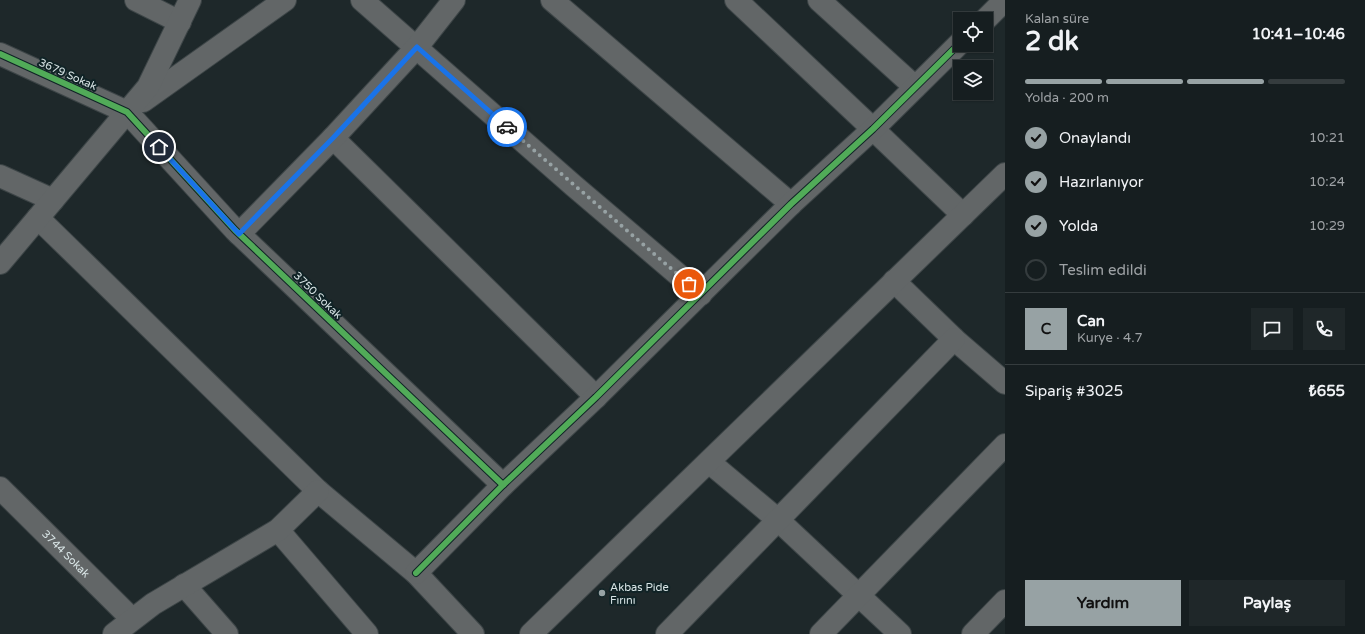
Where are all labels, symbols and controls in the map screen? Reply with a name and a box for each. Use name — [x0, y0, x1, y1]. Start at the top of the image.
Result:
text: Kalan süre — [1025, 11, 1089, 27]
map controls — [953, 12, 993, 100]
button: locate — [953, 12, 993, 52]
text: 10:41–10:46 — [1252, 25, 1345, 43]
text: 2 dk — [1025, 26, 1079, 57]
street label: 3679 Sokak — [37, 56, 99, 93]
button: layers — [953, 60, 993, 100]
text: Yolda · 200 m — [1025, 90, 1109, 106]
courier — [487, 107, 527, 147]
icon: car — [496, 116, 518, 138]
icon: check — [1025, 127, 1047, 149]
text: Onaylandı — [1059, 129, 1131, 147]
pin — [142, 130, 176, 164]
text: 10:21 — [1309, 130, 1345, 146]
icon: home — [148, 136, 170, 158]
icon: check — [1025, 171, 1047, 193]
text: Hazırlanıyor — [1059, 173, 1144, 191]
text: 10:24 — [1309, 174, 1345, 190]
icon: check — [1025, 215, 1047, 237]
text: Yolda — [1059, 217, 1098, 235]
text: 10:29 — [1309, 218, 1345, 234]
text: Teslim edildi — [1059, 261, 1147, 279]
pin — [672, 267, 706, 301]
street label: 3750 Sokak — [291, 269, 344, 322]
icon: bag — [678, 273, 700, 295]
button: chat — [1251, 308, 1293, 350]
button: phone — [1303, 308, 1345, 350]
text: Can — [1077, 312, 1105, 330]
text: C — [1041, 320, 1051, 338]
text: Kurye · 4.7 — [1077, 330, 1143, 346]
text: Sipariş #3025 — [1025, 382, 1123, 400]
text: ₺655 — [1309, 382, 1345, 400]
street label: 3744 Sokak — [39, 527, 92, 580]
button: Yardım — [1025, 580, 1181, 626]
button: Paylaş — [1189, 580, 1345, 626]
place label: Akbas Pide Fırını — [610, 581, 669, 607]
marker: Akbas Pide Fırını — [597, 588, 607, 598]

